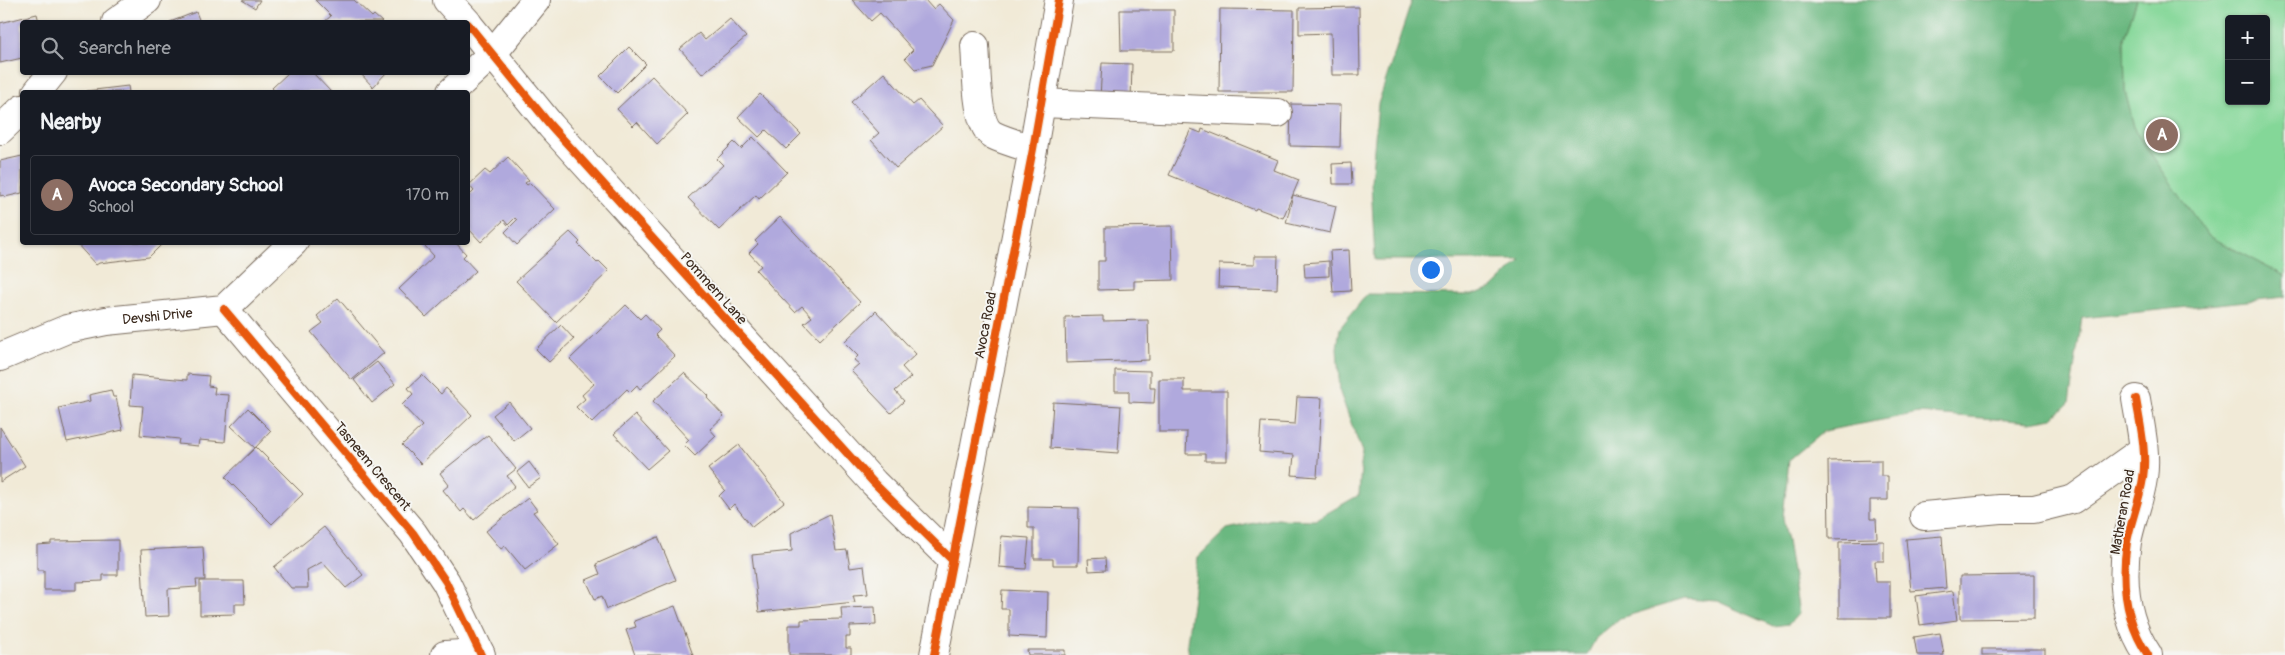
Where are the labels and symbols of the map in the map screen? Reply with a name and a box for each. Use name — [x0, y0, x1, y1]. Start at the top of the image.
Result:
pin: A — [2146, 116, 2178, 154]
street label: Pommern Lane — [677, 249, 751, 328]
your location — [1418, 257, 1444, 283]
street label: Avoca Road — [971, 290, 1000, 360]
street label: Devshi Drive — [121, 304, 193, 328]
street label: Tasneem Crescent — [331, 419, 415, 514]
street label: Matheran Road — [2107, 468, 2138, 556]

